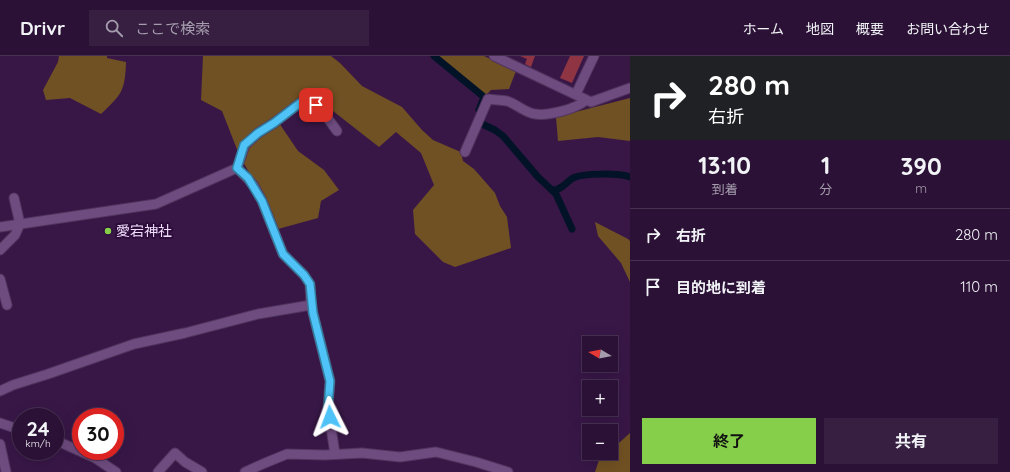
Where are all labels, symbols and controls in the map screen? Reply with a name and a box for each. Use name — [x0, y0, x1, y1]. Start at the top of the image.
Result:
search box — [89, 10, 369, 46]
text: Drivr — [20, 16, 65, 40]
icon: search — [103, 17, 125, 39]
text: ここで検索 — [135, 19, 210, 38]
text: ホーム — [742, 20, 784, 38]
text: 地図 — [806, 20, 834, 38]
text: 概要 — [856, 20, 884, 38]
text: お問い合わせ — [906, 20, 990, 38]
text: 280 m — [708, 67, 790, 102]
icon: right — [642, 72, 694, 124]
pin — [299, 88, 333, 122]
icon: arrive — [305, 94, 327, 116]
text: 右折 — [708, 105, 744, 128]
text: 13:10 — [698, 150, 751, 180]
text: 1 — [821, 150, 830, 180]
text: 390 — [900, 151, 942, 181]
text: m — [915, 180, 927, 196]
text: 到着 — [712, 181, 738, 197]
text: 分 — [819, 181, 832, 197]
place label: 愛宕神社 — [116, 222, 172, 240]
icon: right — [642, 224, 664, 246]
text: 280 m — [955, 225, 998, 244]
marker: 愛宕神社 — [103, 226, 113, 236]
text: 右折 — [676, 226, 706, 245]
icon: arrive — [642, 276, 664, 298]
text: 110 m — [960, 277, 998, 296]
text: 目的地に到着 — [676, 278, 766, 297]
north arrow — [582, 336, 618, 372]
map controls — [582, 336, 618, 460]
button: + — [582, 380, 618, 416]
position arrow — [309, 396, 351, 438]
speed limit sign: 30 — [72, 408, 124, 460]
text: 24 — [26, 416, 50, 441]
button: 終了 — [642, 418, 816, 464]
button: 共有 — [824, 418, 998, 464]
button: − — [582, 424, 618, 460]
text: km/h — [25, 437, 51, 450]

